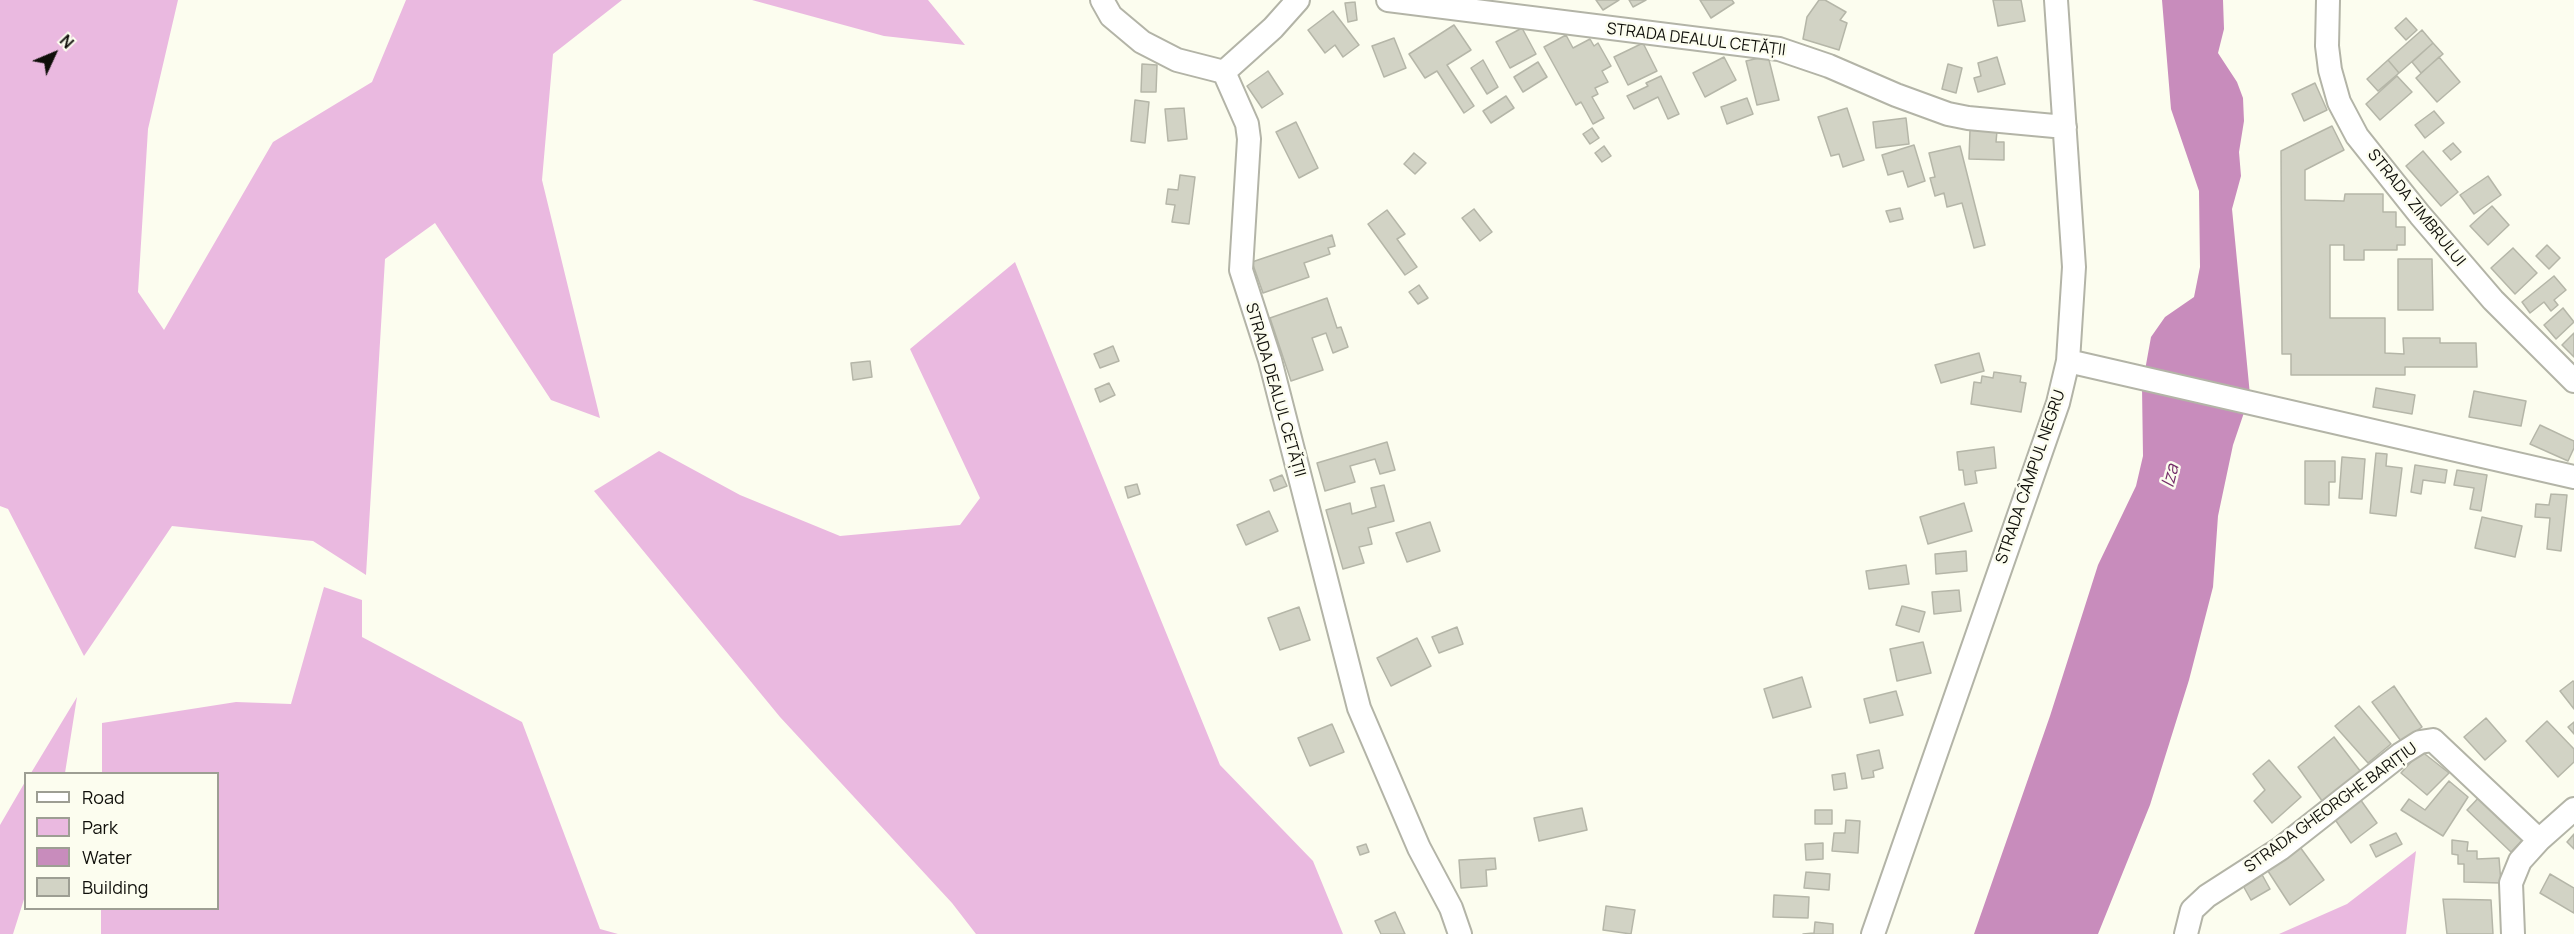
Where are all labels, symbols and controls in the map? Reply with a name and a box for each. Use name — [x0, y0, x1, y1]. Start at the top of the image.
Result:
street label: STRADA DEALUL CETĂȚII — [1605, 19, 1787, 61]
north arrow — [24, 24, 84, 84]
text: N — [55, 30, 79, 53]
street label: STRADA ZIMBRULUI — [2363, 146, 2469, 270]
street label: STRADA DEALUL CETĂȚII — [1241, 301, 1309, 479]
street label: STRADA CÂMPUL NEGRU — [1992, 388, 2070, 566]
water label: Iza — [2158, 462, 2184, 490]
street label: STRADA GHEORGHE BARIȚIU — [2241, 739, 2421, 877]
legend — [24, 772, 219, 910]
text: Road — [82, 785, 125, 809]
text: Park — [82, 815, 118, 839]
text: Water — [82, 845, 132, 869]
text: Building — [82, 875, 148, 899]

